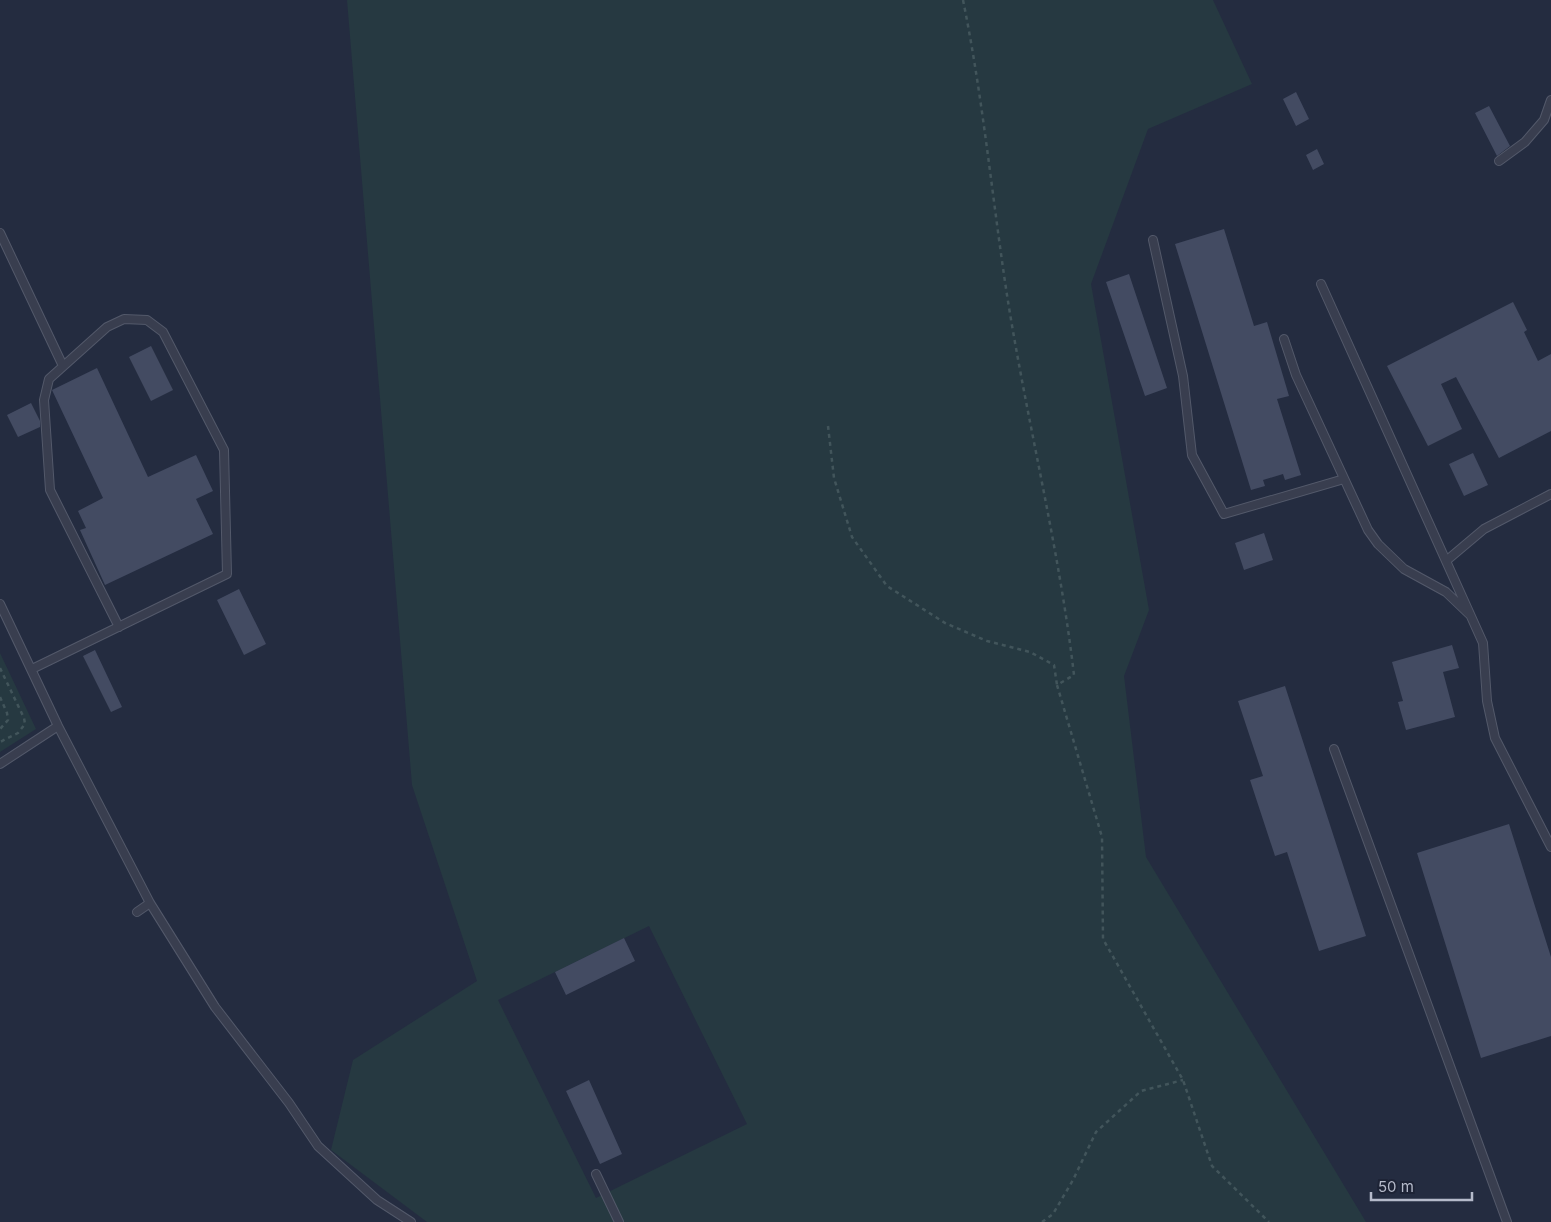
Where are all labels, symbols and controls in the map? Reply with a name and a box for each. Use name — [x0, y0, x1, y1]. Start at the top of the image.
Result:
scale bar — [1371, 1170, 1472, 1202]
text: 50 m — [1378, 1177, 1414, 1196]

